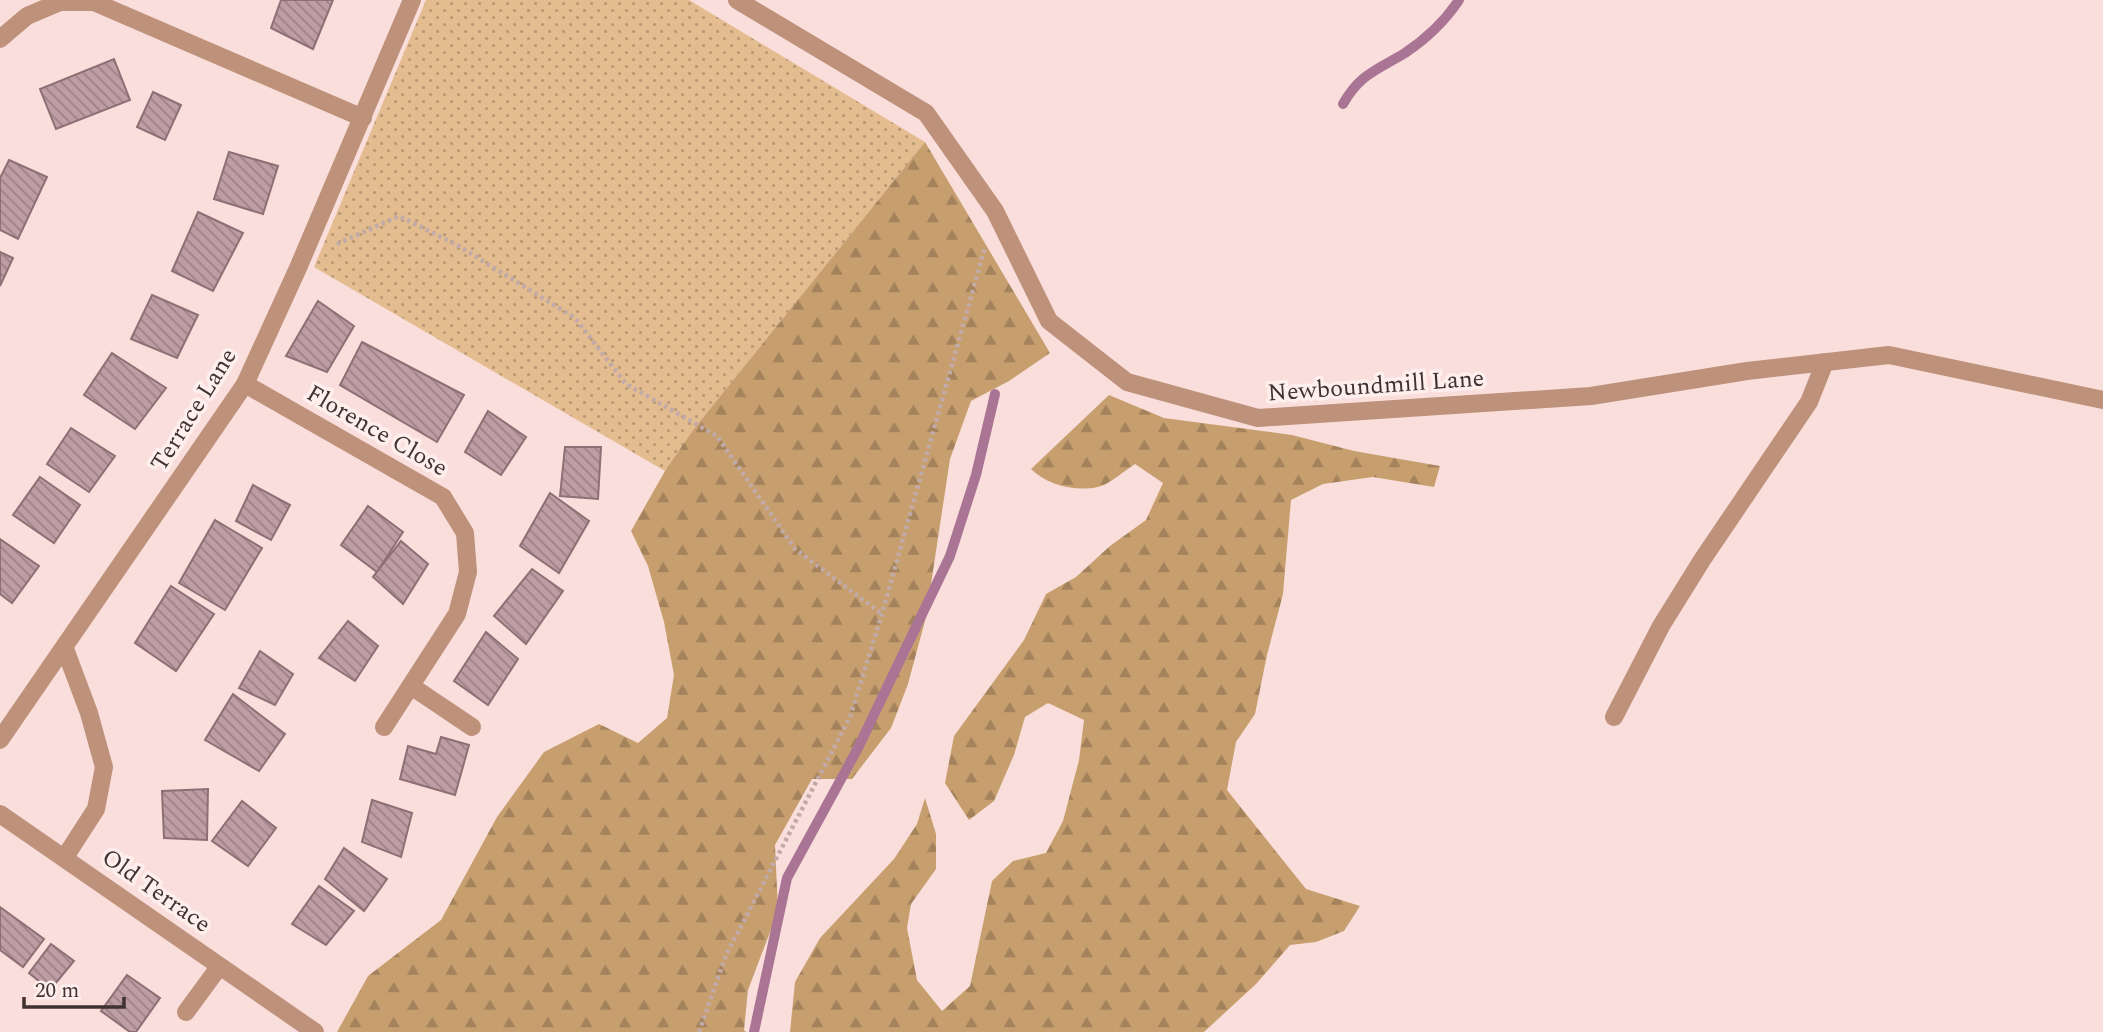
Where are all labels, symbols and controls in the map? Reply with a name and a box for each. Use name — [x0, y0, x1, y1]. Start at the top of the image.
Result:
street label: Terrace Lane — [142, 341, 246, 479]
street label: Newboundmill Lane — [1267, 360, 1485, 412]
street label: Florence Close — [300, 376, 454, 486]
street label: Old Terrace — [94, 840, 218, 942]
scale bar — [24, 965, 124, 1009]
text: 20 m — [35, 975, 79, 1007]

